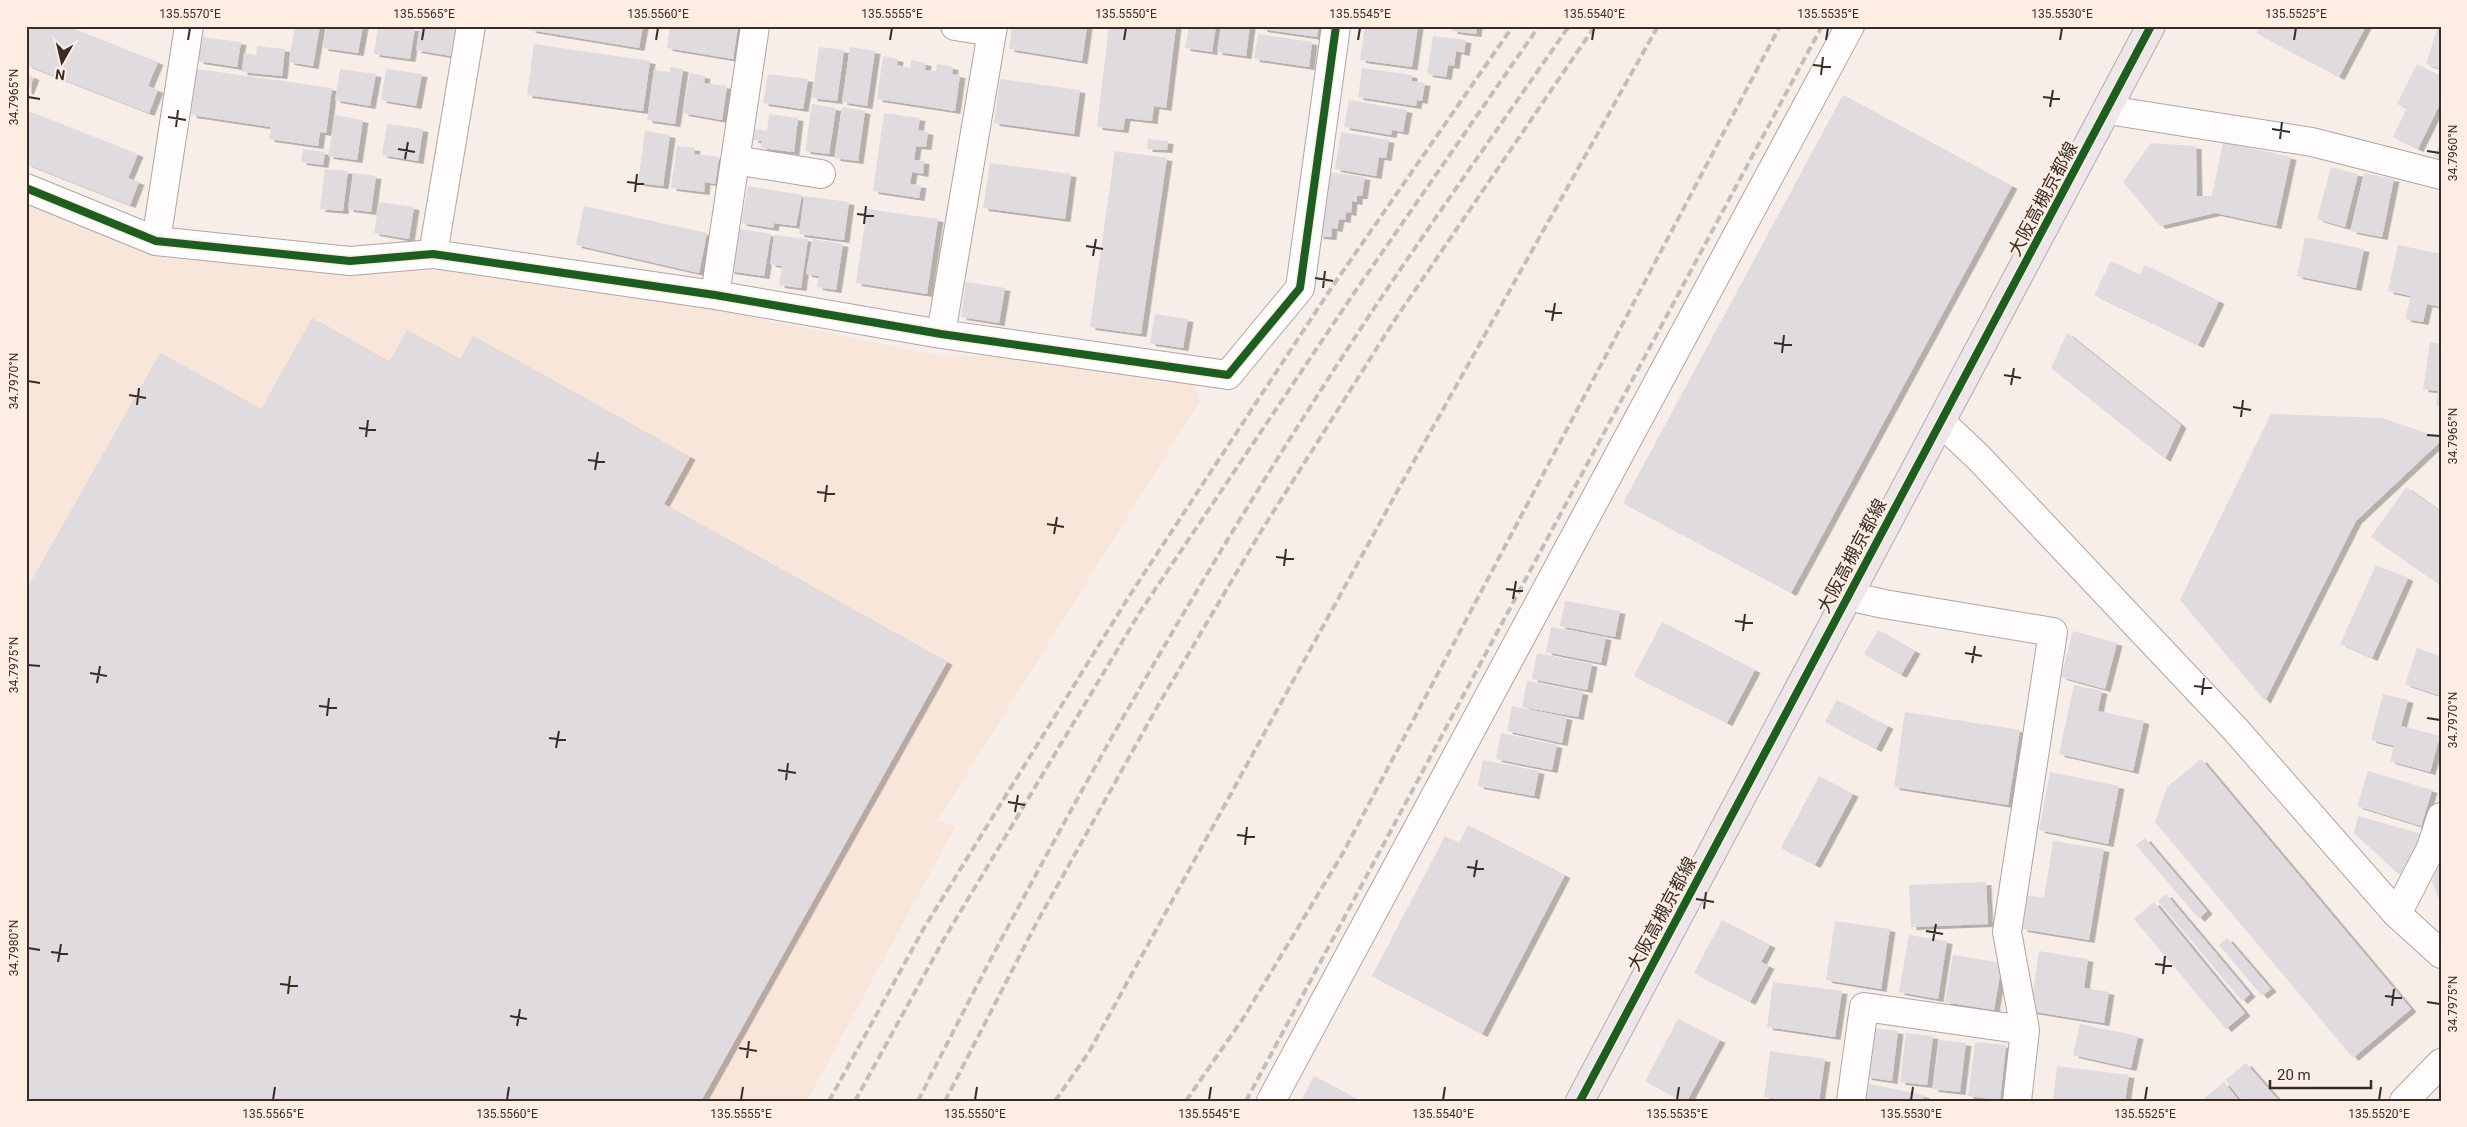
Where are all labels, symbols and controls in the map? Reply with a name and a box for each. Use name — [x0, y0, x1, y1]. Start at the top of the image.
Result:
text: 135.5570°E — [159, 7, 221, 21]
text: 135.5565°E — [393, 7, 455, 21]
text: 135.5560°E — [627, 7, 689, 21]
text: 135.5555°E — [861, 7, 923, 21]
text: 135.5550°E — [1095, 7, 1157, 21]
text: 135.5545°E — [1329, 7, 1391, 21]
text: 135.5540°E — [1563, 7, 1625, 21]
text: 135.5535°E — [1797, 7, 1859, 21]
text: 135.5530°E — [2031, 7, 2093, 21]
text: 135.5525°E — [2265, 7, 2327, 21]
north arrow — [38, 38, 88, 88]
text: N — [54, 66, 66, 83]
text: 34.7965°N — [7, 69, 21, 125]
text: 34.7960°N — [2446, 125, 2460, 181]
street label: 大阪高槻京都線 — [2004, 138, 2081, 259]
text: 34.7970°N — [7, 353, 21, 409]
text: 34.7965°N — [2446, 408, 2460, 464]
street label: 大阪高槻京都線 — [1813, 495, 1890, 616]
text: 34.7975°N — [7, 637, 21, 693]
text: 34.7970°N — [2446, 692, 2460, 748]
street label: 大阪高槻京都線 — [1623, 853, 1700, 974]
text: 34.7980°N — [7, 920, 21, 976]
text: 34.7975°N — [2446, 976, 2460, 1032]
scale bar — [2270, 1057, 2371, 1089]
text: 20 m — [2277, 1066, 2311, 1084]
text: 135.5565°E — [242, 1107, 304, 1121]
text: 135.5560°E — [476, 1107, 538, 1121]
text: 135.5555°E — [710, 1107, 772, 1121]
text: 135.5550°E — [944, 1107, 1006, 1121]
text: 135.5545°E — [1178, 1107, 1240, 1121]
text: 135.5540°E — [1412, 1107, 1474, 1121]
text: 135.5535°E — [1646, 1107, 1708, 1121]
text: 135.5530°E — [1880, 1107, 1942, 1121]
text: 135.5525°E — [2114, 1107, 2176, 1121]
text: 135.5520°E — [2348, 1107, 2410, 1121]

